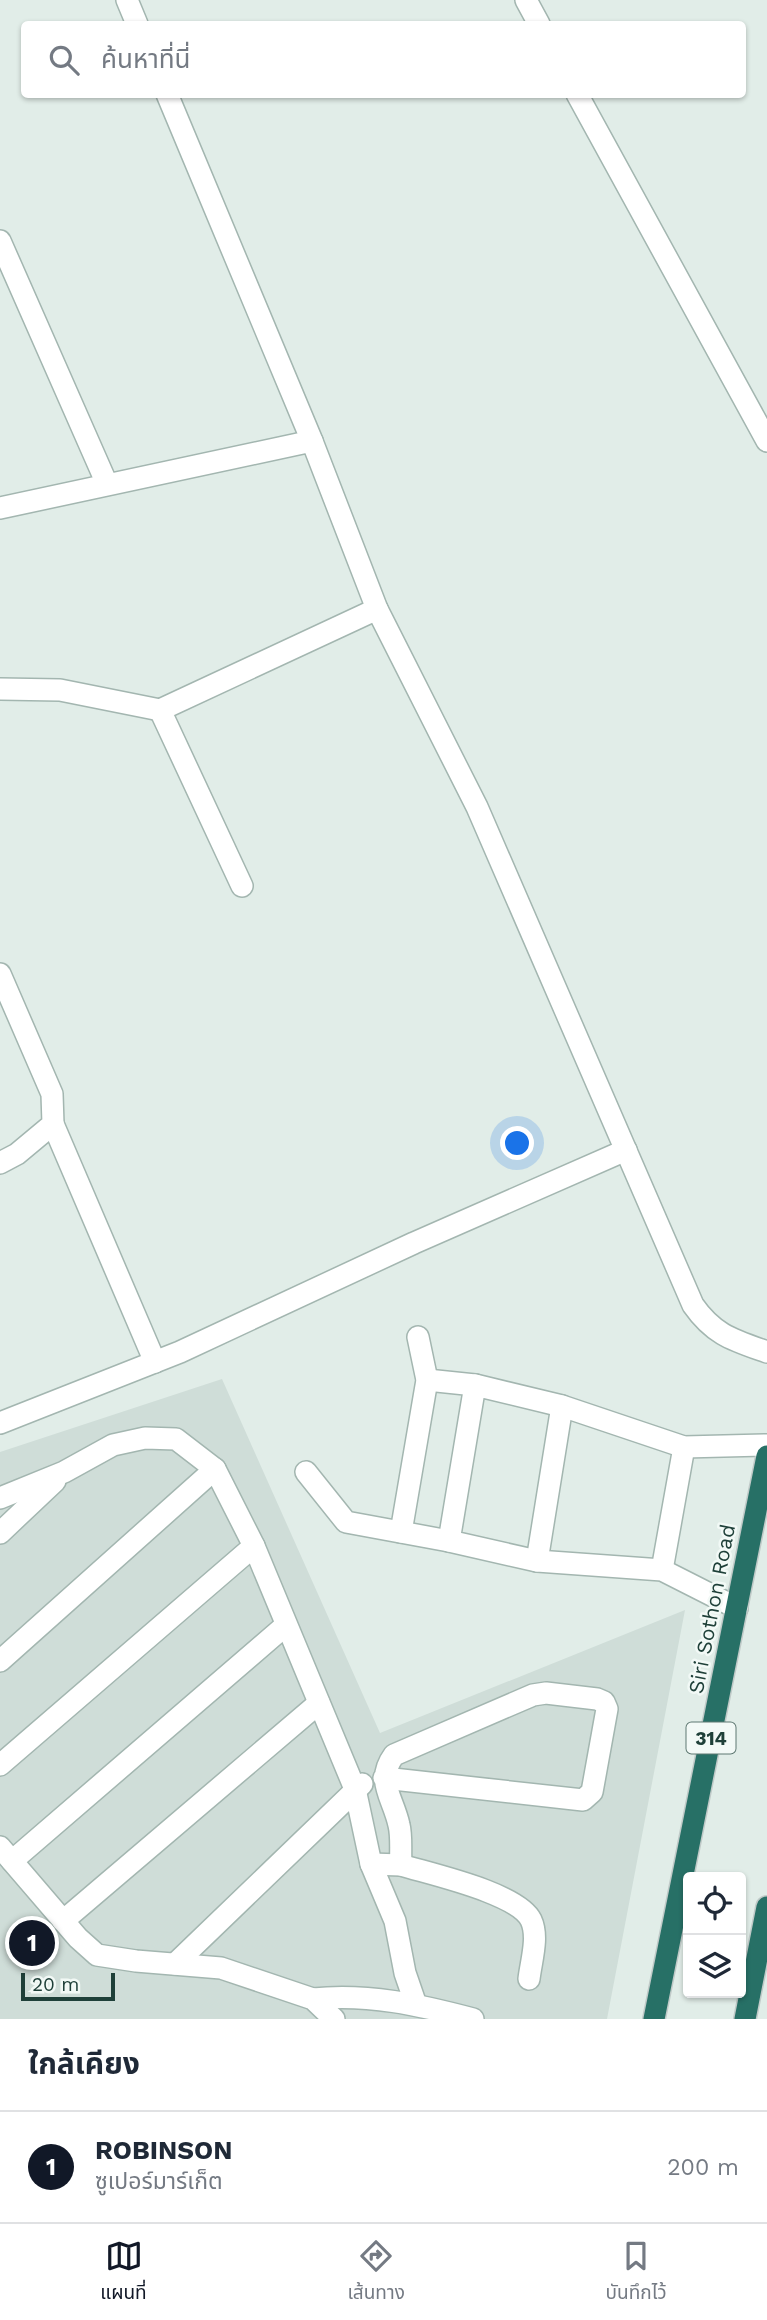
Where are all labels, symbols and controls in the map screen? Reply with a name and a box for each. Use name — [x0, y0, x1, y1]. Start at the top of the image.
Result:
search box — [21, 21, 746, 98]
icon: search — [45, 41, 83, 79]
text: ค้นหาที่นี่ — [101, 44, 191, 74]
your location — [500, 1126, 534, 1160]
street label: Siri Sothon Road — [683, 1522, 740, 1696]
road number: 314 — [686, 1722, 736, 1754]
map controls — [683, 1872, 746, 1998]
button: locate — [683, 1872, 746, 1935]
pin: 1 — [9, 1917, 55, 1969]
button: layers — [683, 1935, 746, 1998]
scale bar — [21, 1970, 116, 2002]
text: 20 m — [32, 1973, 79, 1996]
text: ใกล้เคียง — [28, 2046, 140, 2081]
text: ROBINSON — [95, 2135, 232, 2165]
text: 1 — [46, 2154, 56, 2181]
text: 200 m — [667, 2154, 739, 2181]
text: ซูเปอร์มาร์เก็ต — [95, 2168, 223, 2195]
tab: แผนที่ — [100, 2237, 147, 2308]
tab: เส้นทาง — [347, 2237, 405, 2308]
tab: บันทึกไว้ — [606, 2237, 667, 2308]

